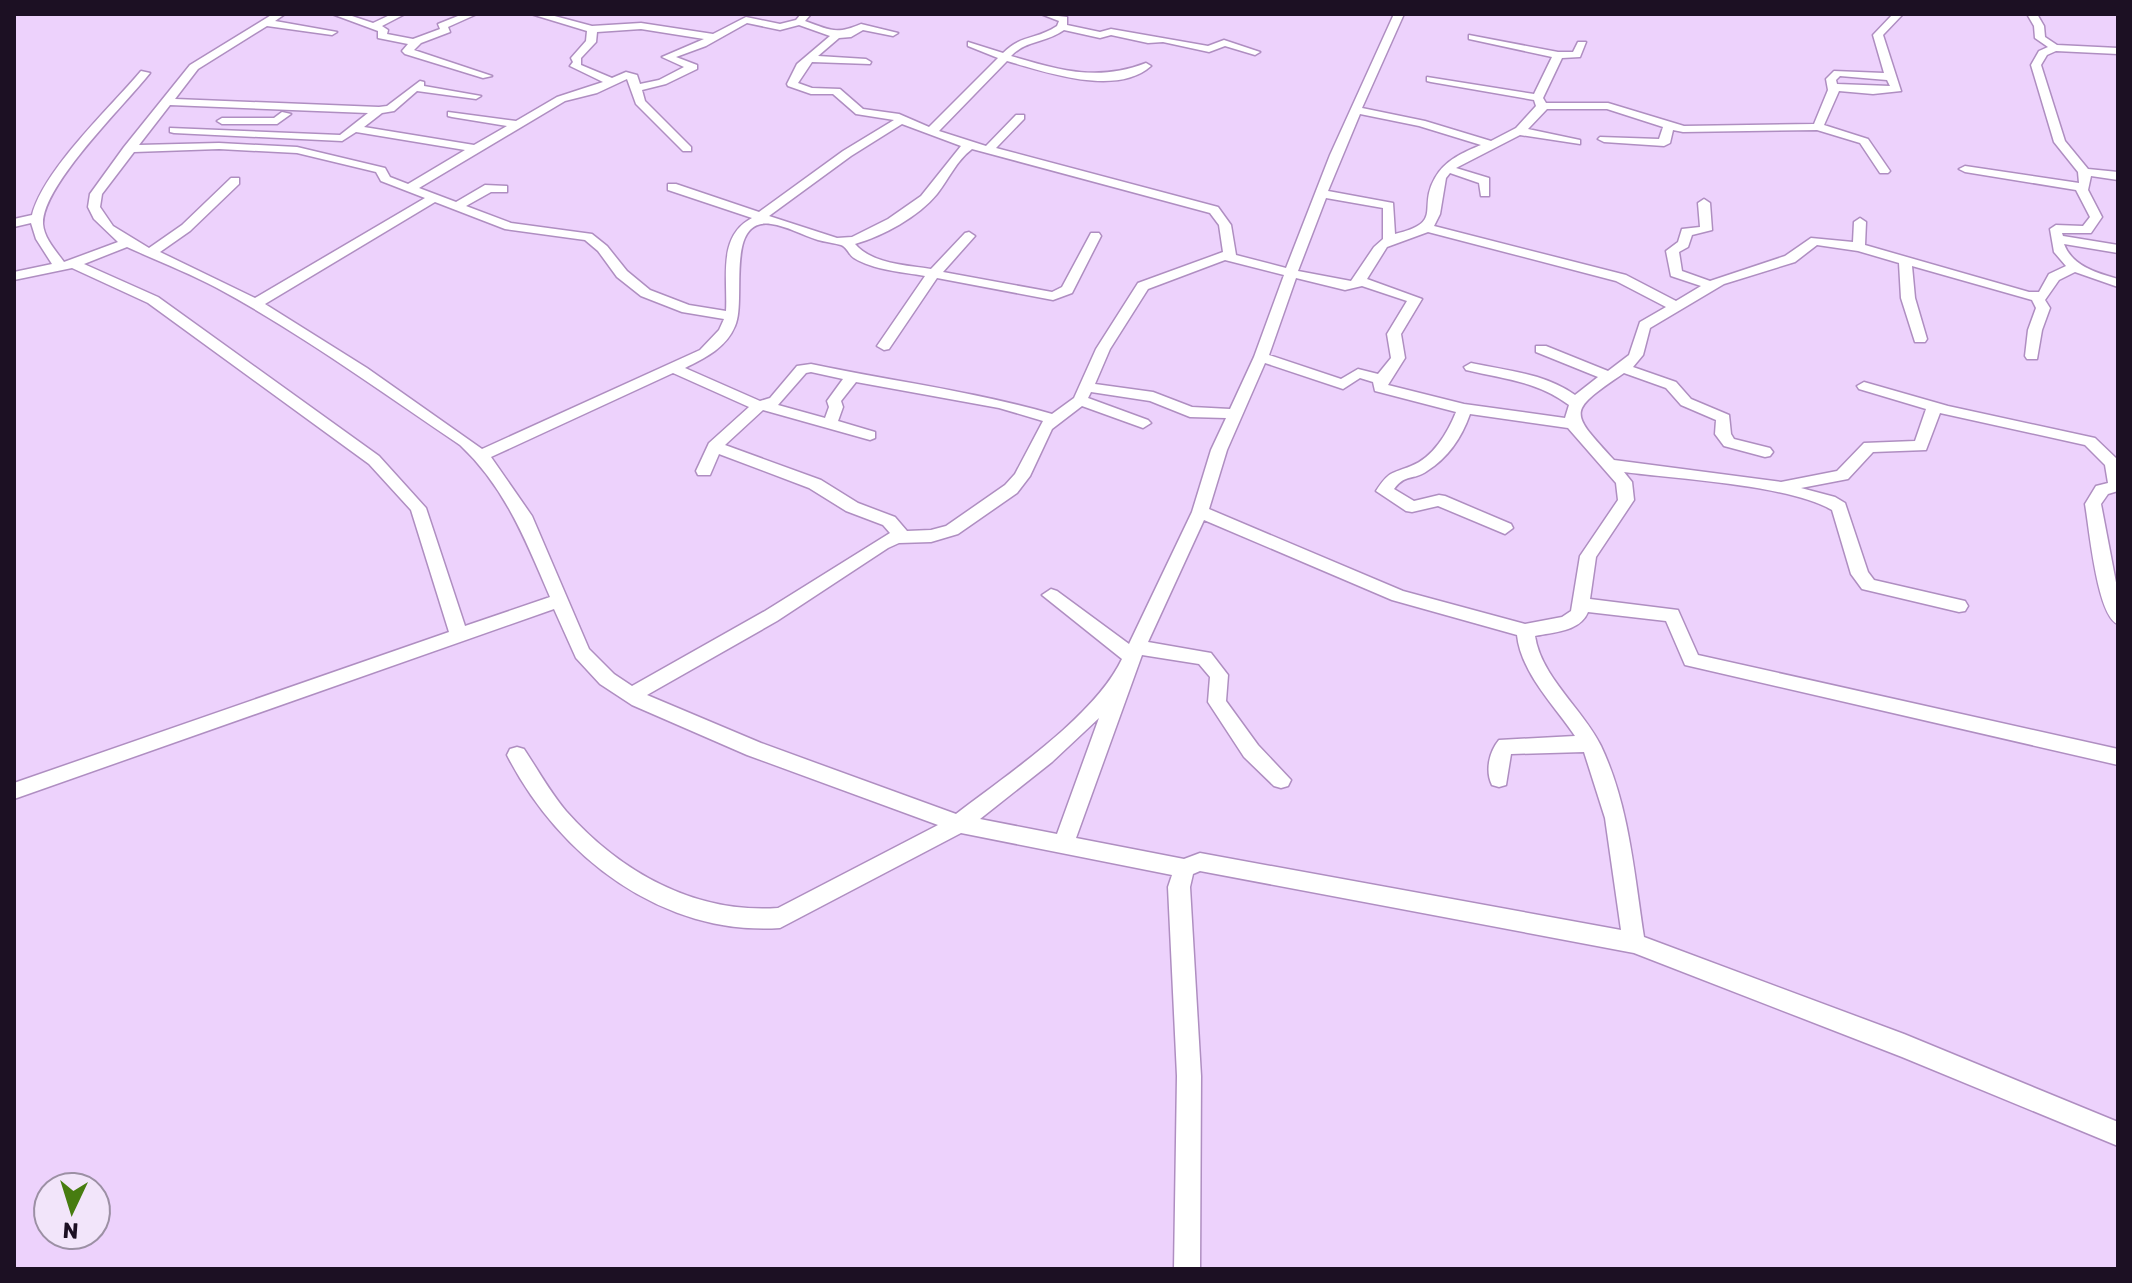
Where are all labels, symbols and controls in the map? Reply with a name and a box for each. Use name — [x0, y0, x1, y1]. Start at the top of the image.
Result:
north arrow — [32, 1171, 112, 1251]
text: N — [62, 1216, 79, 1244]

